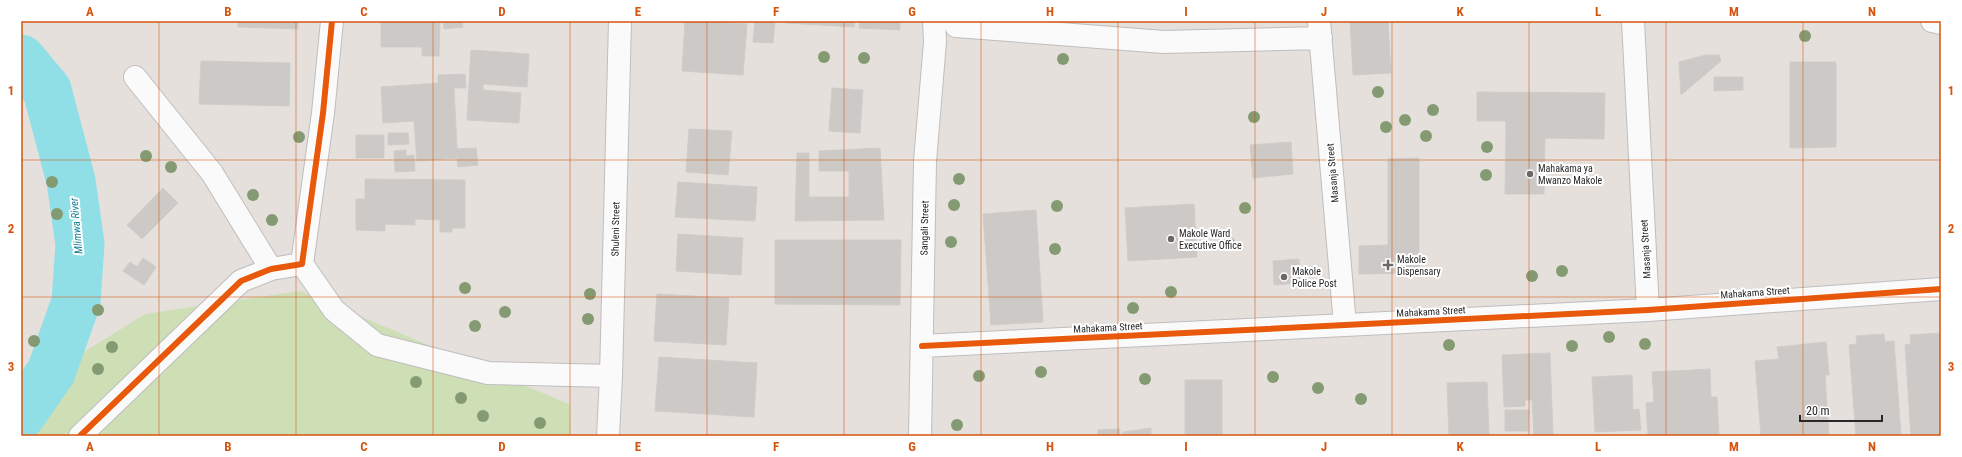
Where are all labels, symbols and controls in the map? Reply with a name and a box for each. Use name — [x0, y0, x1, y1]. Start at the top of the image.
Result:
text: A — [86, 4, 94, 19]
text: B — [224, 4, 232, 19]
text: C — [360, 4, 368, 19]
text: D — [498, 4, 506, 19]
text: E — [635, 4, 642, 19]
text: F — [773, 4, 779, 19]
text: G — [908, 4, 916, 19]
text: H — [1046, 4, 1054, 19]
text: I — [1184, 4, 1188, 19]
text: J — [1321, 4, 1327, 19]
text: K — [1456, 4, 1464, 19]
text: L — [1595, 4, 1601, 19]
text: M — [1729, 4, 1739, 19]
text: N — [1868, 4, 1876, 19]
text: 1 — [8, 83, 14, 98]
text: 1 — [1948, 83, 1954, 98]
street label: Masanja Street — [1324, 143, 1341, 203]
place label: Mahakama ya Mwanzo Makole — [1538, 163, 1602, 186]
marker: Mahakama ya Mwanzo Makole — [1525, 169, 1535, 179]
water label: Mlimwa River — [67, 197, 85, 255]
street label: Sangali Street — [919, 200, 930, 256]
street label: Shuleni Street — [610, 202, 621, 256]
street label: Masanja Street — [1638, 219, 1653, 279]
text: 2 — [8, 221, 15, 236]
text: 2 — [1948, 221, 1955, 236]
place label: Makole Ward Executive Office — [1179, 228, 1242, 251]
marker: Makole Ward Executive Office — [1166, 234, 1176, 244]
place label: Makole Dispensary — [1397, 254, 1441, 277]
marker: Makole Dispensary — [1382, 259, 1394, 271]
place label: Makole Police Post — [1292, 266, 1337, 289]
marker: Makole Police Post — [1279, 272, 1289, 282]
street label: Mahakama Street — [1720, 285, 1790, 300]
street label: Mahakama Street — [1396, 304, 1466, 319]
street label: Mahakama Street — [1073, 320, 1143, 335]
text: 3 — [8, 359, 14, 374]
text: 3 — [1948, 359, 1954, 374]
scale bar — [1800, 397, 1882, 423]
text: 20 m — [1806, 404, 1830, 418]
text: A — [86, 439, 94, 454]
text: B — [224, 439, 232, 454]
text: C — [360, 439, 368, 454]
text: D — [498, 439, 506, 454]
text: E — [635, 439, 642, 454]
text: F — [773, 439, 779, 454]
text: G — [908, 439, 916, 454]
text: H — [1046, 439, 1054, 454]
text: I — [1184, 439, 1188, 454]
text: J — [1321, 439, 1327, 454]
text: K — [1456, 439, 1464, 454]
text: L — [1595, 439, 1601, 454]
text: M — [1729, 439, 1739, 454]
text: N — [1868, 439, 1876, 454]

